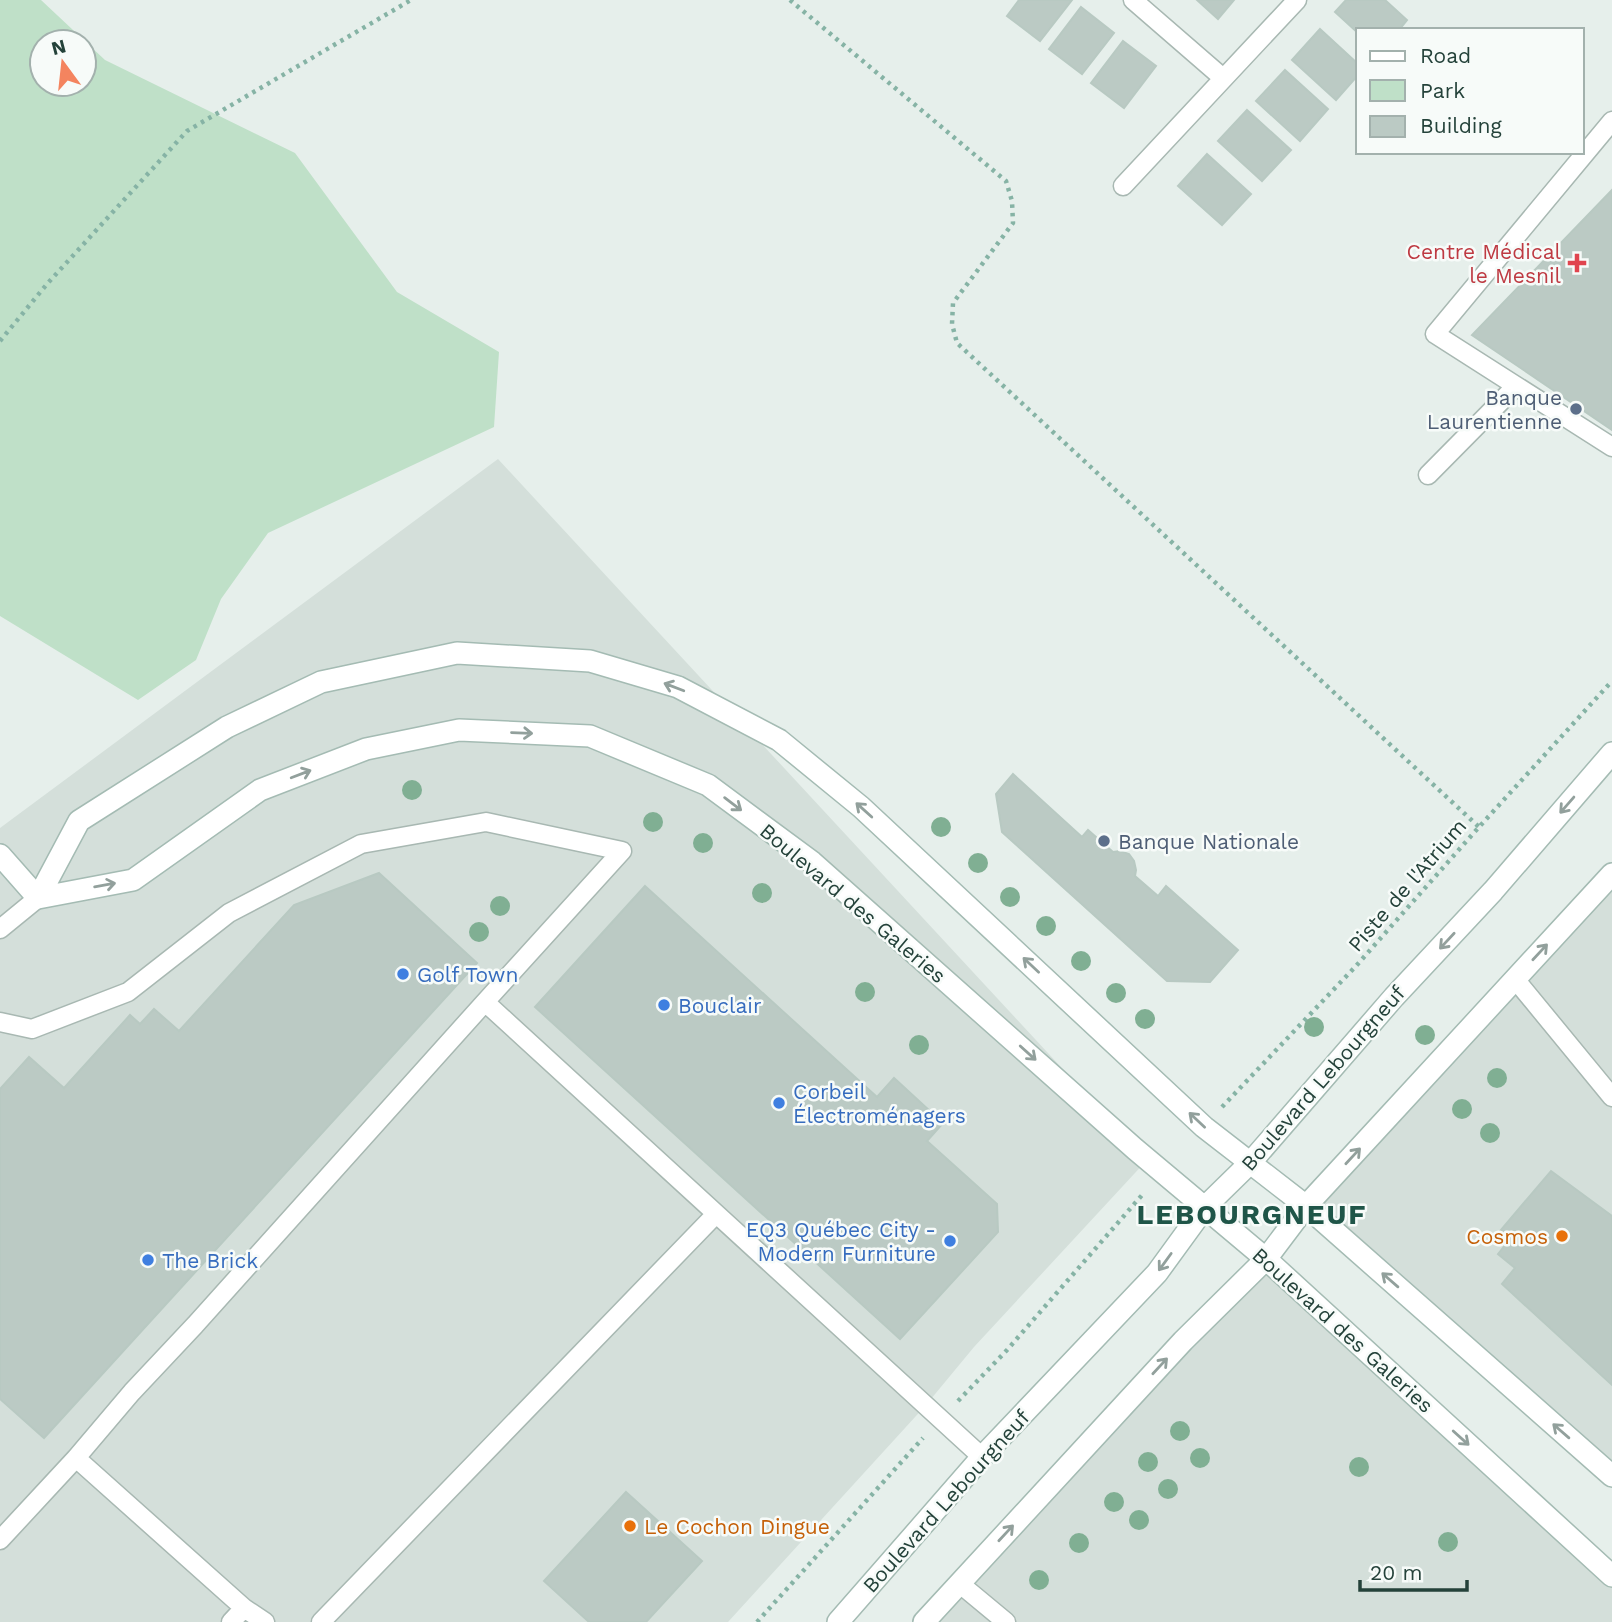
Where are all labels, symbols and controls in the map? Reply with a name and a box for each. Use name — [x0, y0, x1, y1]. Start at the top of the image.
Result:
north arrow — [28, 28, 98, 98]
legend — [1356, 28, 1584, 154]
text: N — [49, 34, 69, 60]
text: Road — [1420, 43, 1471, 68]
text: Park — [1420, 78, 1465, 103]
text: Building — [1420, 113, 1502, 138]
place label: Centre Médical le Mesnil — [1407, 239, 1562, 288]
marker: Centre Médical le Mesnil — [1567, 253, 1587, 273]
place label: Banque Laurentienne — [1427, 385, 1562, 434]
marker: Banque Laurentienne — [1568, 401, 1584, 417]
one-way arrow — [664, 680, 686, 692]
one-way arrow — [510, 726, 533, 739]
one-way arrow — [289, 767, 311, 780]
one-way arrow — [723, 796, 742, 811]
one-way arrow — [1559, 796, 1575, 814]
one-way arrow — [855, 802, 873, 818]
street label: Piste de l'Atrium — [1343, 813, 1471, 957]
street label: Boulevard des Galeries — [755, 818, 951, 988]
place label: Banque Nationale — [1118, 829, 1299, 854]
marker: Banque Nationale — [1096, 833, 1112, 849]
one-way arrow — [93, 878, 116, 892]
one-way arrow — [1438, 932, 1455, 949]
one-way arrow — [1531, 944, 1548, 961]
one-way arrow — [1023, 956, 1040, 973]
place label: Golf Town — [417, 962, 518, 987]
marker: Golf Town — [395, 966, 411, 982]
street label: Boulevard Lebourgneuf — [1236, 980, 1410, 1176]
place label: Bouclair — [678, 993, 762, 1018]
marker: Bouclair — [656, 997, 672, 1013]
one-way arrow — [1019, 1045, 1036, 1062]
place label: Corbeil Électroménagers — [793, 1079, 966, 1128]
marker: Corbeil Électroménagers — [771, 1095, 787, 1111]
one-way arrow — [1188, 1112, 1206, 1128]
one-way arrow — [1344, 1148, 1361, 1165]
district label: LEBOURGNEUF — [1137, 1198, 1367, 1231]
place label: EQ3 Québec City - Modern Furniture — [746, 1217, 936, 1266]
place label: Cosmos — [1466, 1224, 1548, 1249]
marker: Cosmos — [1554, 1228, 1570, 1244]
marker: EQ3 Québec City - Modern Furniture — [942, 1233, 958, 1249]
street label: Boulevard des Galeries — [1247, 1242, 1439, 1418]
place label: The Brick — [162, 1248, 258, 1273]
marker: The Brick — [140, 1252, 156, 1268]
one-way arrow — [1158, 1252, 1172, 1271]
one-way arrow — [1381, 1272, 1399, 1288]
one-way arrow — [1152, 1357, 1168, 1375]
street label: Boulevard Lebourgneuf — [857, 1404, 1035, 1598]
one-way arrow — [1552, 1423, 1570, 1439]
one-way arrow — [1452, 1429, 1469, 1446]
place label: Le Cochon Dingue — [644, 1514, 830, 1539]
marker: Le Cochon Dingue — [622, 1518, 638, 1534]
one-way arrow — [997, 1525, 1014, 1542]
scale bar — [1360, 1548, 1467, 1592]
text: 20 m — [1370, 1560, 1422, 1585]

